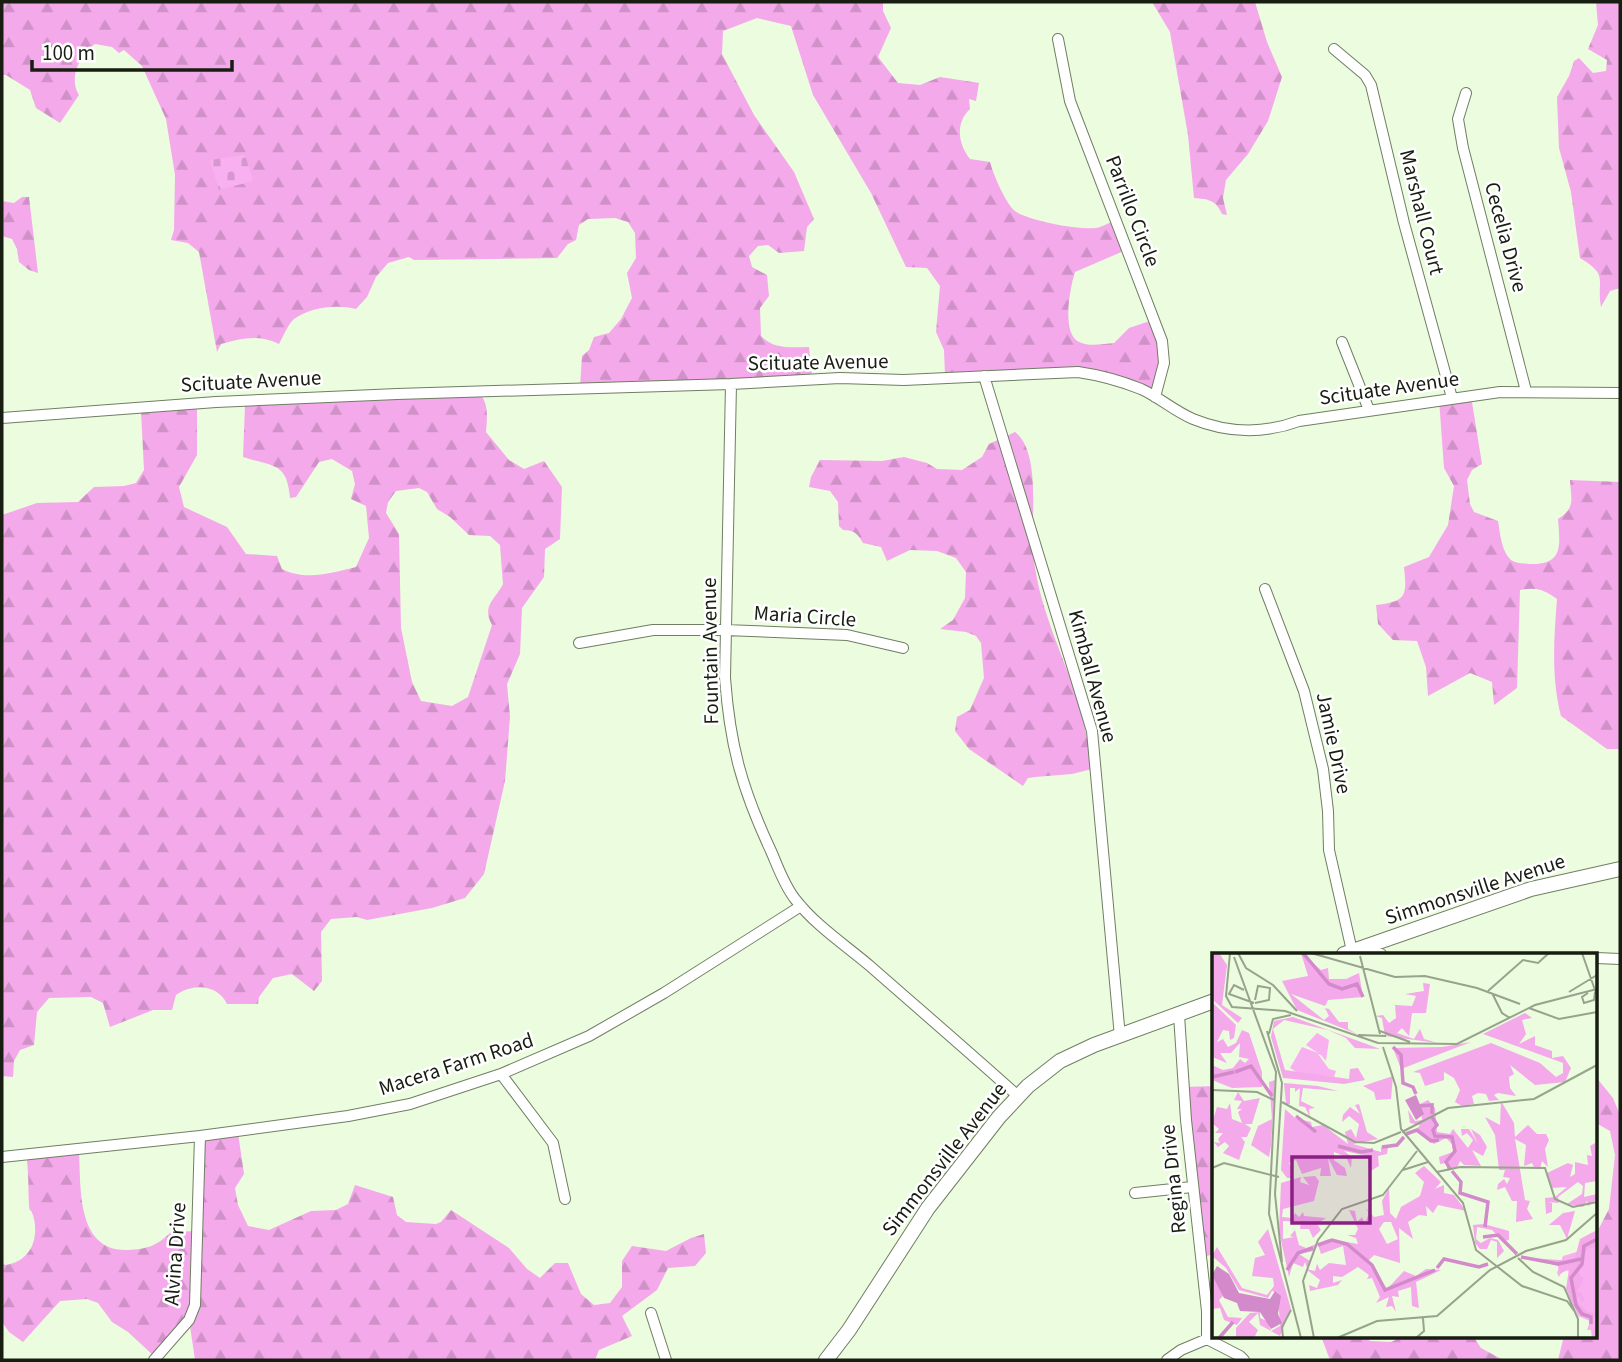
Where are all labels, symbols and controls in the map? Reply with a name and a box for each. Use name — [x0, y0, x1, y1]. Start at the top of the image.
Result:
scale bar — [32, 28, 231, 72]
text: 100 m — [42, 38, 95, 68]
street label: Marshall Court — [1392, 146, 1452, 278]
street label: Parrillo Circle — [1098, 151, 1168, 271]
street label: Cecelia Drive — [1477, 179, 1535, 295]
street label: Scituate Avenue — [747, 346, 889, 378]
street label: Scituate Avenue — [180, 362, 322, 400]
street label: Scituate Avenue — [1317, 363, 1461, 413]
street label: Fountain Avenue — [694, 577, 726, 725]
street label: Maria Circle — [753, 597, 857, 635]
street label: Kimball Avenue — [1061, 606, 1125, 746]
street label: Jamie Drive — [1309, 689, 1359, 797]
street label: Simmonsville Avenue — [1381, 846, 1569, 932]
inset map — [1212, 953, 1598, 1338]
street label: Macera Farm Road — [375, 1025, 537, 1103]
street label: Simmonsville Avenue — [874, 1076, 1014, 1242]
street label: Regina Drive — [1152, 1123, 1194, 1235]
street label: Alvina Drive — [156, 1201, 194, 1307]

